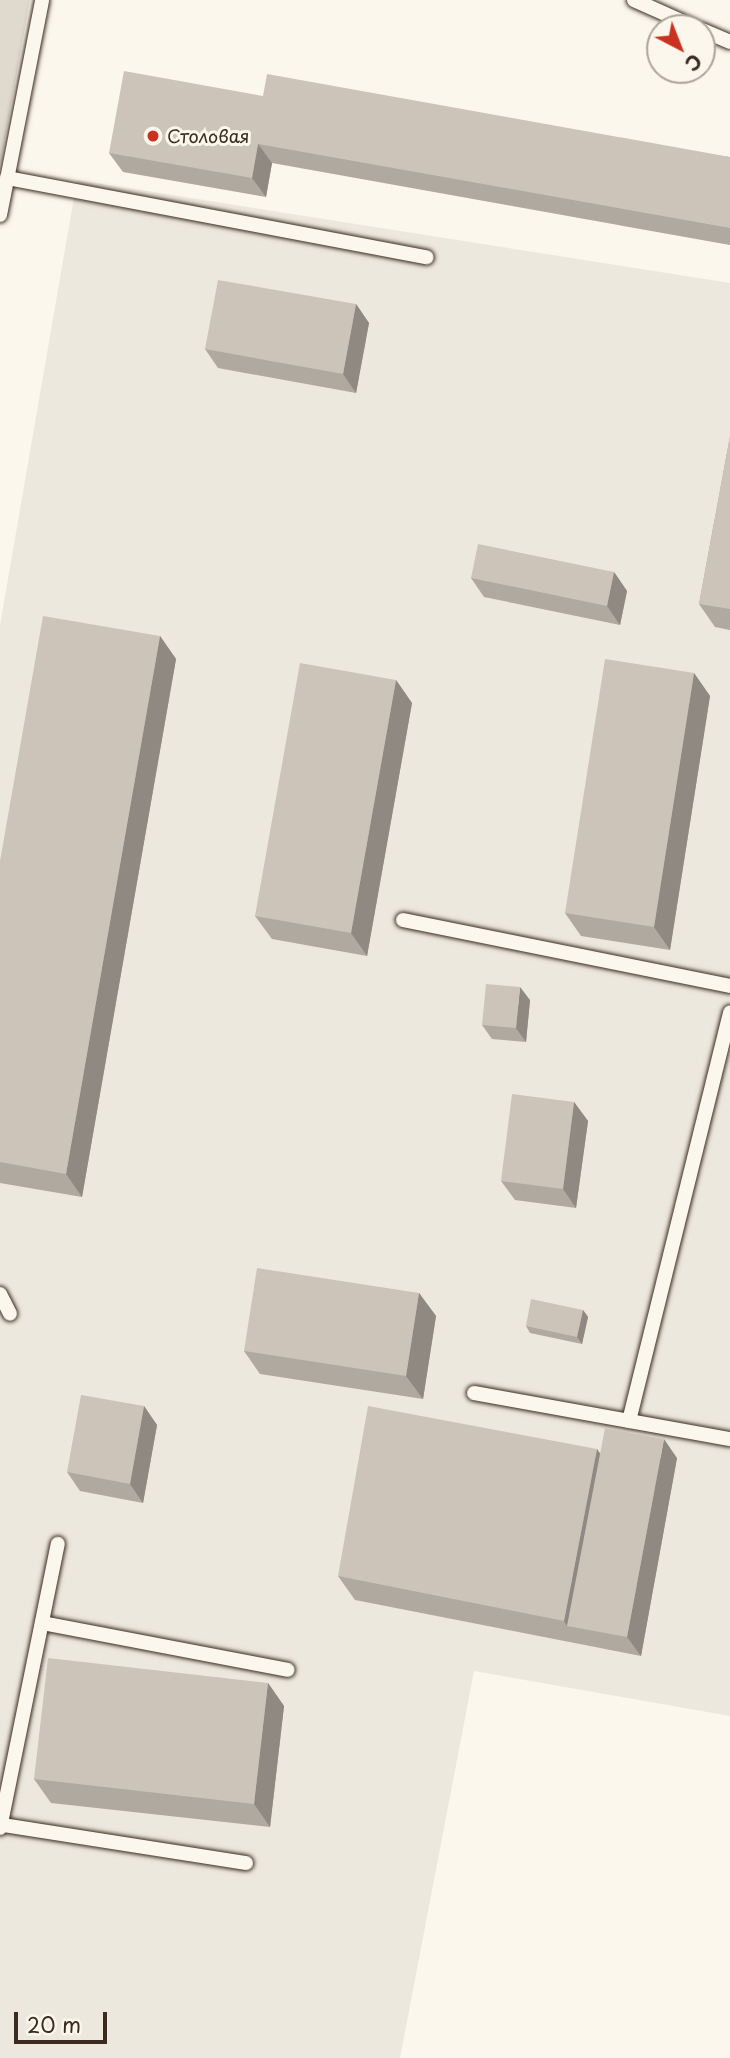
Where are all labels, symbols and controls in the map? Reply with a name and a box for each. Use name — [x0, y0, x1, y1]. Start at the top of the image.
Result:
north arrow — [646, 14, 716, 84]
text: С — [679, 48, 708, 78]
place label: Столовая — [167, 125, 250, 147]
marker: Столовая — [145, 128, 161, 144]
scale bar — [18, 1998, 110, 2042]
text: 20 m — [27, 2008, 81, 2040]

